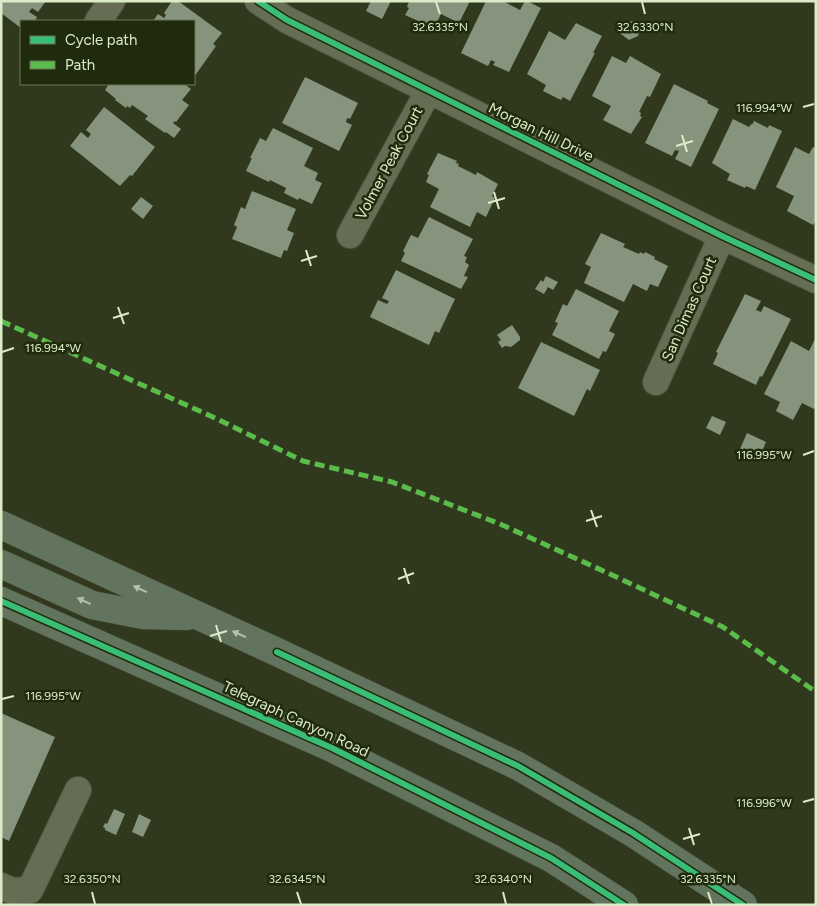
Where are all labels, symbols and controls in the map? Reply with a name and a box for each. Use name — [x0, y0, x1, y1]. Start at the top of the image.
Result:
legend — [20, 20, 195, 85]
text: 32.6335°N — [412, 20, 468, 34]
text: 32.6330°N — [617, 20, 674, 34]
text: Cycle path — [65, 31, 137, 49]
text: Path — [65, 56, 95, 74]
street label: Morgan Hill Drive — [485, 99, 597, 165]
text: 116.994°W — [736, 101, 793, 115]
street label: Volmer Peak Court — [352, 103, 427, 223]
street label: San Dimas Court — [658, 254, 720, 364]
text: 116.994°W — [25, 341, 82, 355]
text: 116.995°W — [736, 448, 792, 462]
one-way arrow — [133, 585, 147, 593]
one-way arrow — [76, 597, 91, 605]
one-way arrow — [232, 630, 246, 638]
street label: Telegraph Canyon Road — [220, 677, 372, 761]
text: 116.995°W — [25, 689, 81, 703]
text: 116.996°W — [736, 796, 792, 810]
text: 32.6350°N — [63, 872, 121, 886]
text: 32.6345°N — [268, 872, 326, 886]
text: 32.6340°N — [474, 872, 532, 886]
text: 32.6335°N — [680, 872, 736, 886]

